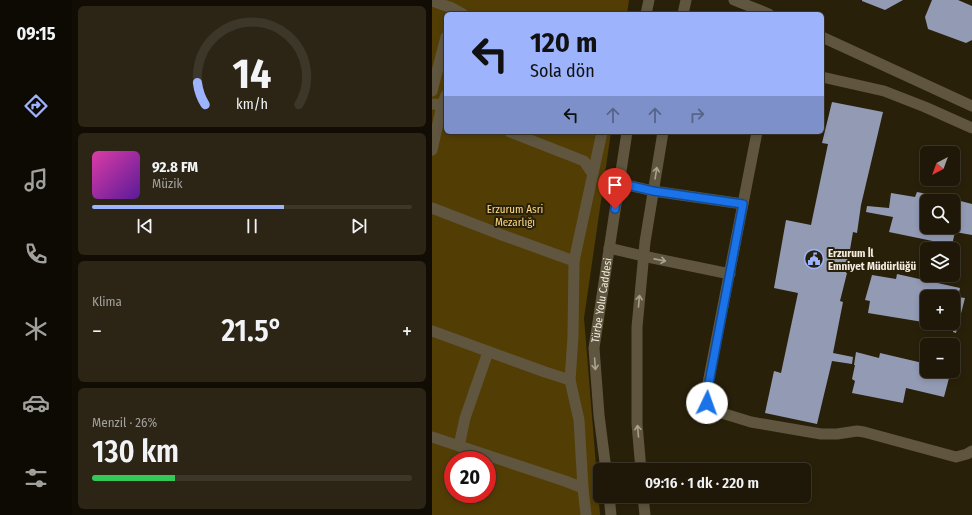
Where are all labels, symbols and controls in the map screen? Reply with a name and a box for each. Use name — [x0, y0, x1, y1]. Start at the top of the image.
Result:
text: 09:15 — [17, 23, 55, 45]
text: 120 m — [530, 26, 597, 59]
icon: left — [464, 28, 516, 80]
text: 14 — [233, 48, 271, 98]
text: Sola dön — [530, 60, 595, 82]
icon: directions — [22, 92, 50, 120]
text: km/h — [236, 95, 268, 112]
icon: left — [560, 104, 582, 126]
icon: ahead — [602, 104, 624, 126]
icon: ahead — [644, 104, 666, 126]
icon: right — [686, 104, 708, 126]
north arrow — [920, 146, 960, 186]
map controls — [920, 146, 960, 378]
text: 92.8 FM — [152, 158, 198, 176]
icon: music — [22, 166, 50, 194]
one-way arrow — [652, 166, 660, 179]
pin — [598, 168, 632, 209]
icon: arrive — [604, 174, 626, 196]
text: Müzik — [152, 176, 183, 191]
button: search — [920, 194, 960, 234]
park label: Erzurum Asri Mezarlığı — [487, 203, 543, 229]
icon: previous — [134, 215, 156, 237]
icon: pause — [241, 215, 263, 237]
icon: next — [348, 215, 370, 237]
icon: phone — [22, 240, 50, 268]
button: layers — [920, 242, 960, 282]
place label: Erzurum İl Emniyet Müdürlüğü — [828, 247, 916, 273]
public building icon: Erzurum İl Emniyet Müdürlüğü — [803, 248, 825, 270]
one-way arrow — [654, 256, 667, 264]
street label: Türbe Yolu Caddesi — [589, 257, 615, 344]
button: + — [920, 290, 960, 330]
text: Klima — [92, 294, 122, 309]
one-way arrow — [635, 295, 643, 308]
text: 21.5° — [221, 313, 282, 349]
icon: climate — [22, 315, 50, 343]
text: − — [92, 318, 102, 345]
text: + — [402, 318, 412, 345]
button: − — [920, 338, 960, 378]
one-way arrow — [591, 357, 598, 370]
position arrow — [686, 382, 728, 424]
icon: car — [22, 389, 50, 417]
text: Menzil · 26% — [92, 415, 157, 430]
one-way arrow — [634, 425, 641, 438]
text: 130 km — [92, 434, 179, 470]
speed limit sign: 20 — [444, 451, 496, 503]
icon: filters — [22, 464, 50, 492]
text: 09:16 · 1 dk · 220 m — [645, 474, 759, 492]

